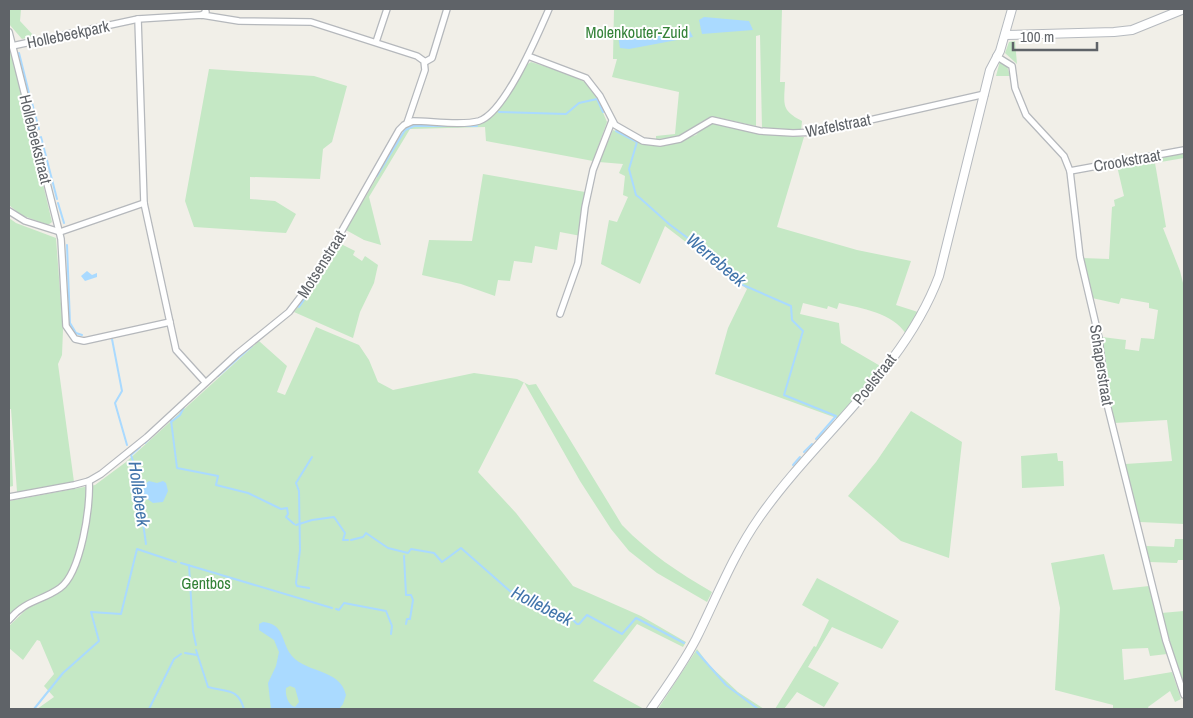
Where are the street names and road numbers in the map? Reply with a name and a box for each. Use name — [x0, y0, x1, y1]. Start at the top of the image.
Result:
street label: Hollebeekpark — [25, 14, 112, 53]
street label: Hollebeekstraat — [14, 92, 58, 186]
street label: Wafelstraat — [804, 108, 873, 142]
street label: Crookstraat — [1092, 143, 1163, 177]
street label: Motsenstraat — [292, 226, 351, 302]
street label: Schaperstraat — [1085, 323, 1119, 407]
street label: Poelstraat — [847, 349, 901, 409]

